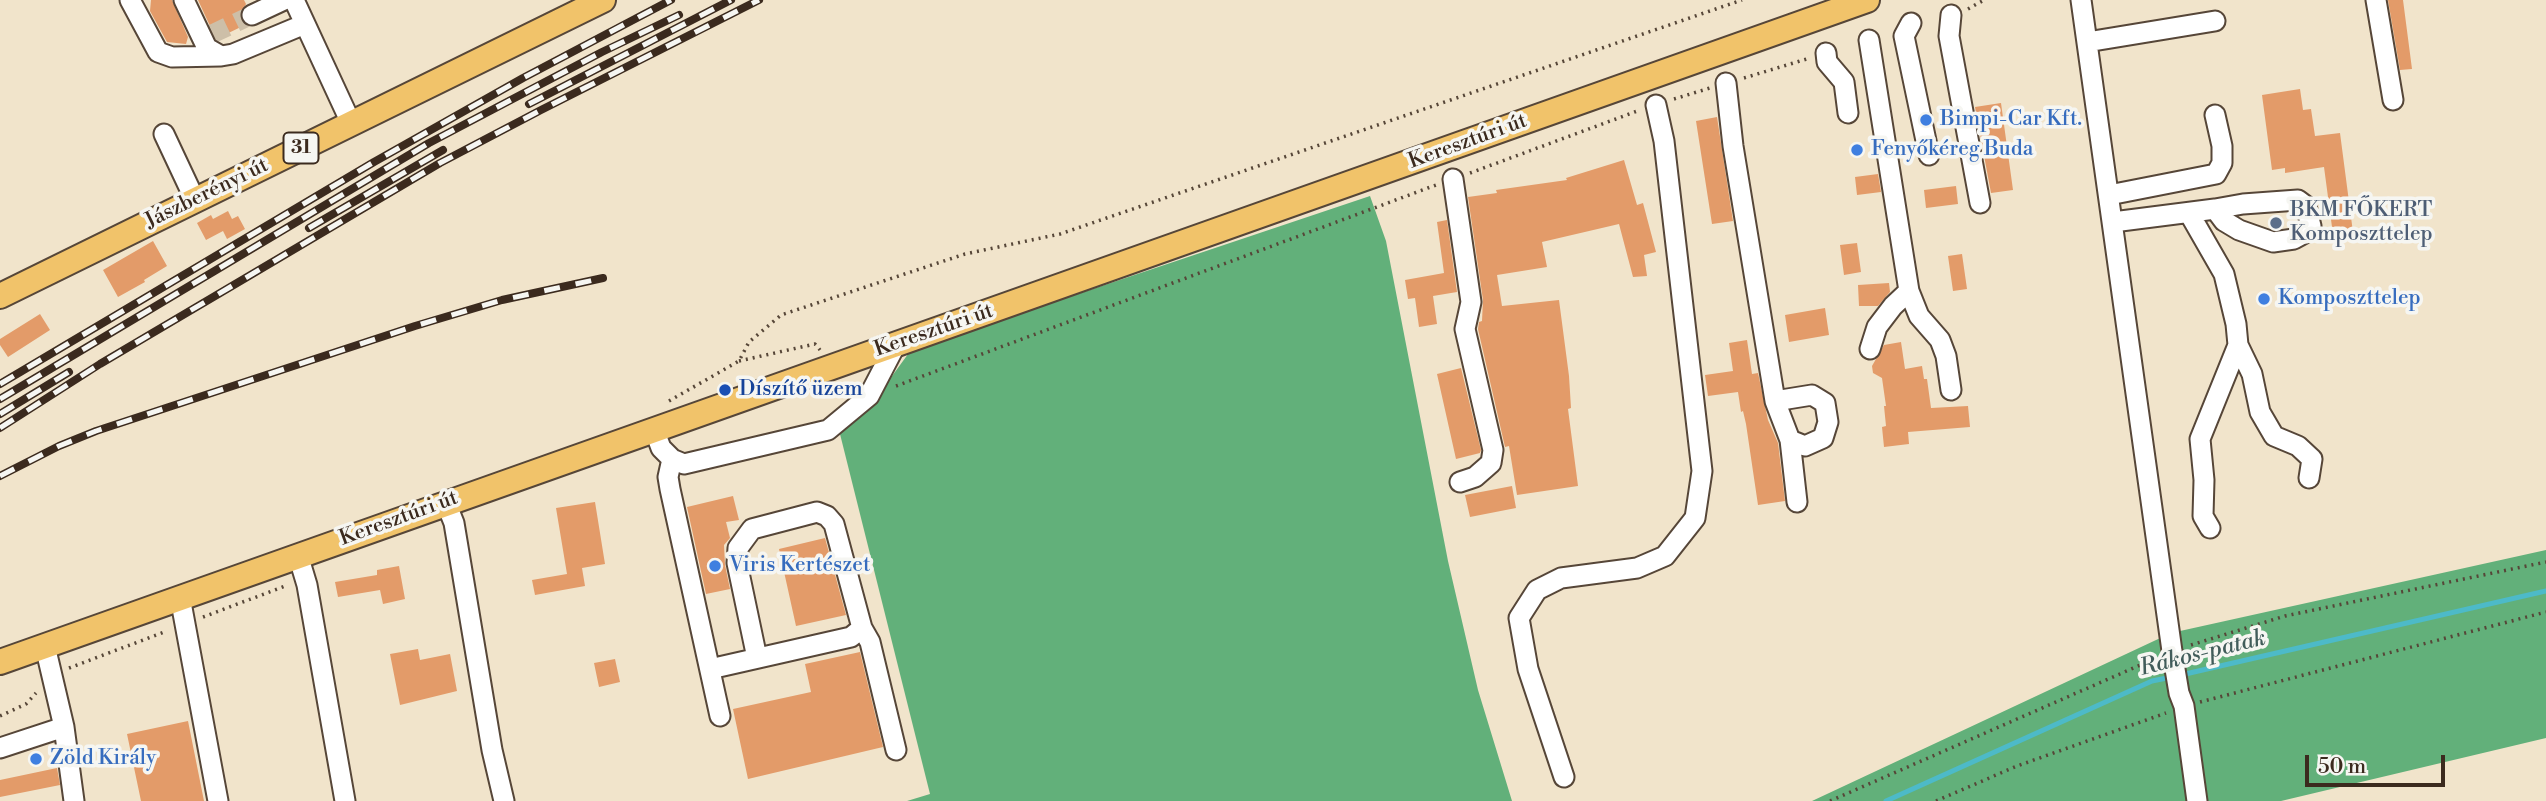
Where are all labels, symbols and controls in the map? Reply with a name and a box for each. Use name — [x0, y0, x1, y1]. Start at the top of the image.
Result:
place label: Bimpi-Car Kft. — [1940, 107, 2082, 133]
street label: Keresztúri út — [1405, 109, 1531, 175]
marker: Bimpi-Car Kft. — [1918, 112, 1934, 128]
road number: 31 — [284, 132, 318, 164]
place label: Fenyőkéreg Buda — [1871, 137, 2033, 163]
marker: Fenyőkéreg Buda — [1849, 142, 1865, 158]
street label: Jászberényi út — [141, 153, 273, 235]
place label: BKM FŐKERT Komposzttelep — [2290, 198, 2433, 248]
marker: BKM FŐKERT Komposzttelep — [2268, 215, 2284, 231]
place label: Komposzttelep — [2278, 286, 2421, 312]
marker: Komposzttelep — [2256, 291, 2272, 307]
street label: Keresztúri út — [871, 299, 997, 363]
place label: Díszítő üzem — [739, 377, 863, 403]
marker: Díszítő üzem — [717, 382, 733, 398]
street label: Keresztúri út — [336, 486, 462, 552]
place label: Viris Kertészet — [729, 553, 870, 579]
marker: Viris Kertészet — [707, 558, 723, 574]
water label: Rákos-patak — [2137, 625, 2269, 683]
scale bar — [2308, 742, 2448, 786]
place label: Zöld Király — [50, 746, 156, 772]
marker: Zöld Király — [28, 751, 44, 767]
text: 50 m — [2318, 754, 2366, 780]

